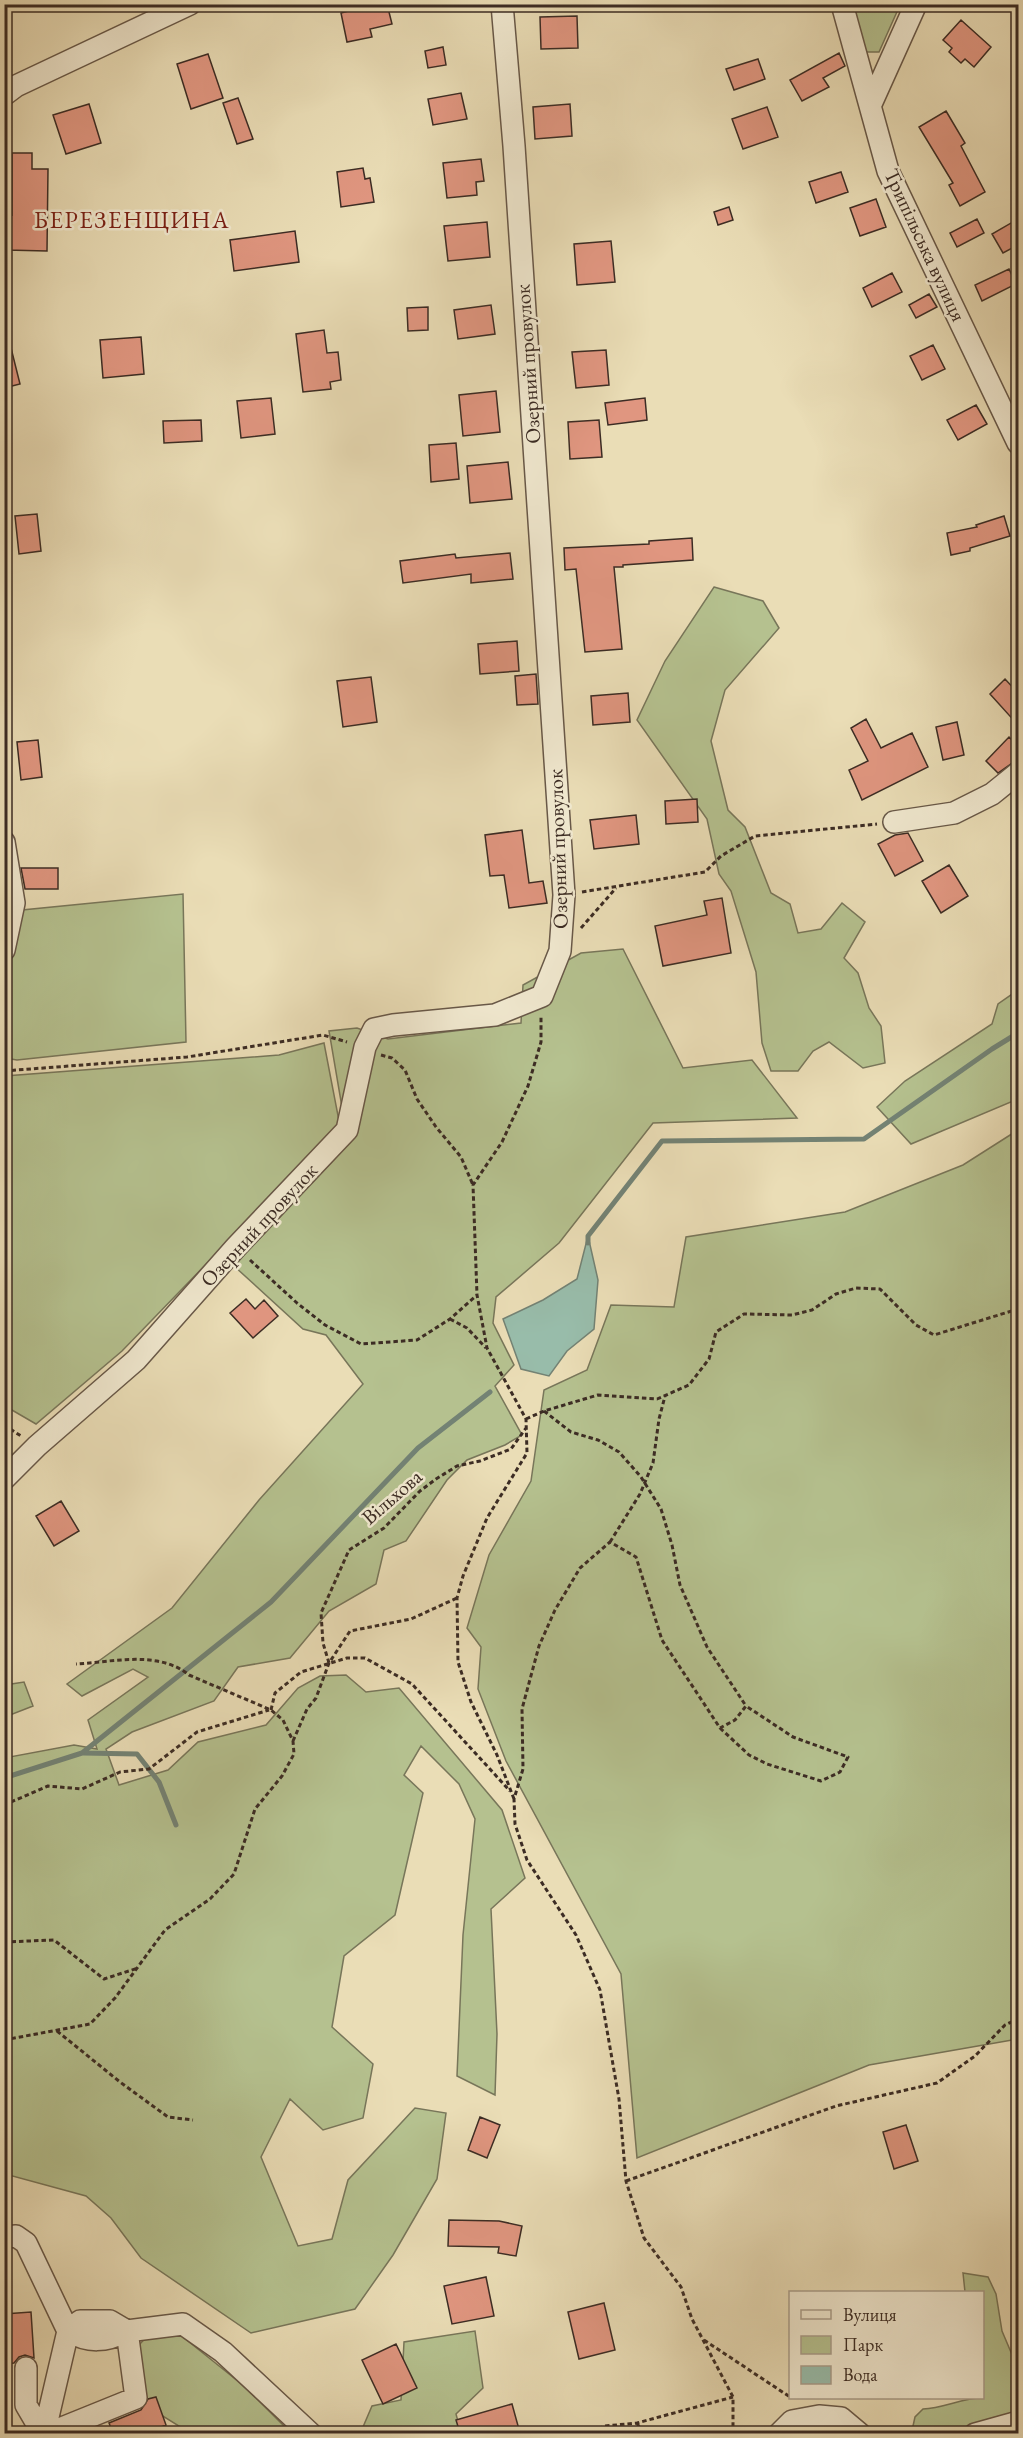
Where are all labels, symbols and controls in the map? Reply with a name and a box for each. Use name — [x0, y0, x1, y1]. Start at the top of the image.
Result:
street label: Трипільська вулиця — [878, 164, 973, 326]
district label: БЕРЕЗЕНЩИНА — [34, 204, 230, 235]
street label: Озерний провулок — [508, 283, 547, 445]
street label: Озерний провулок — [541, 769, 574, 929]
street label: Озерний провулок — [194, 1157, 323, 1292]
street label: Вільхова — [356, 1463, 428, 1530]
legend — [789, 2291, 984, 2399]
text: Вулиця — [843, 2303, 896, 2326]
text: Парк — [843, 2333, 883, 2356]
text: Вода — [843, 2363, 878, 2386]

